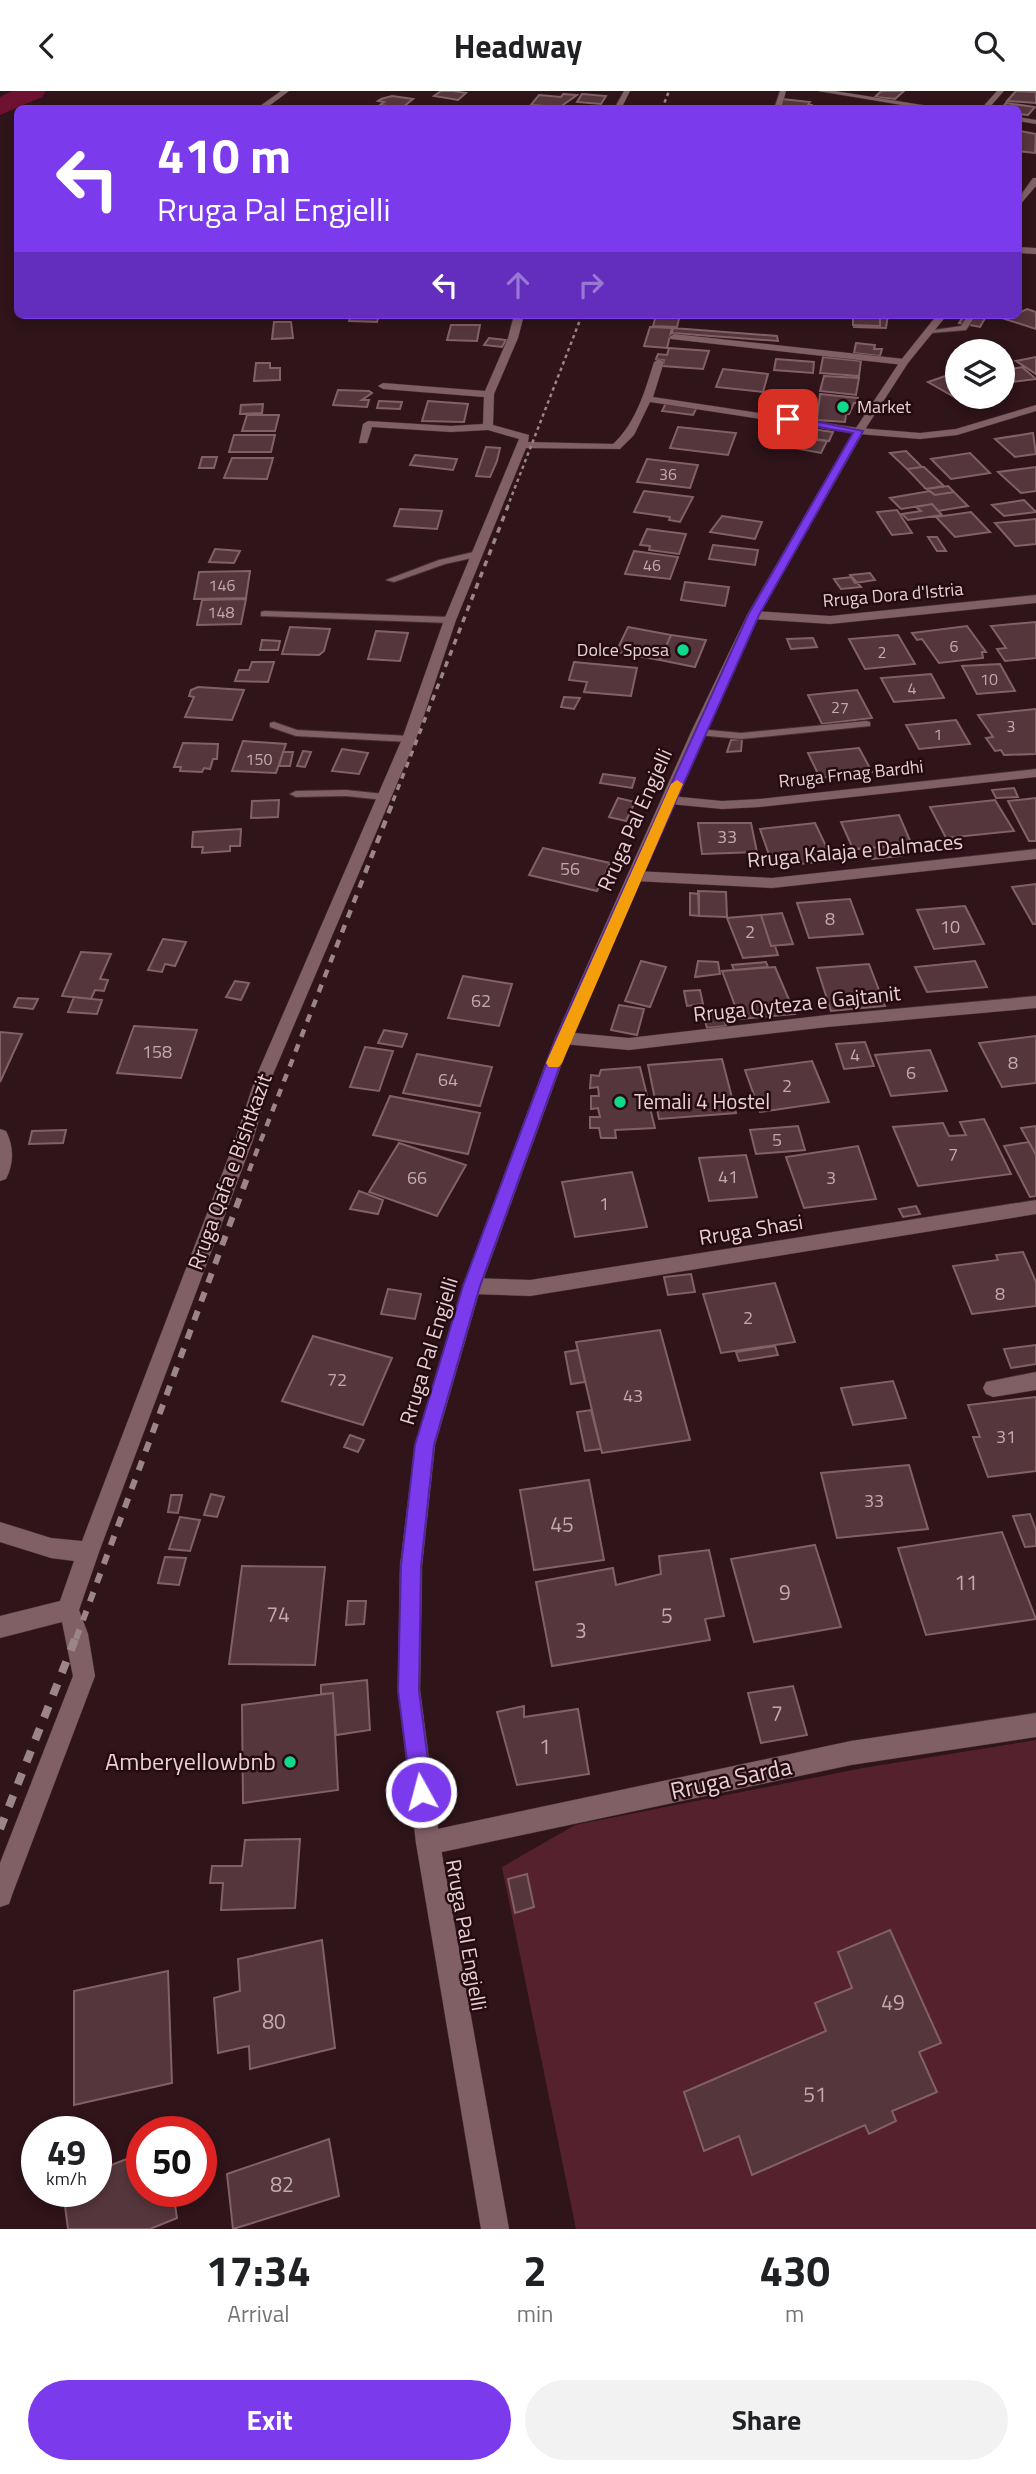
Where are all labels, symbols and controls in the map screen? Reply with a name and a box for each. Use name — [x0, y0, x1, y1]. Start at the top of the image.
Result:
text: Headway — [454, 22, 582, 70]
icon: back — [28, 27, 66, 65]
icon: search — [970, 27, 1008, 65]
text: 410 m — [157, 117, 291, 192]
icon: left — [42, 133, 133, 224]
text: Rruga Pal Engjelli — [157, 185, 390, 233]
icon: left — [426, 266, 464, 304]
icon: ahead — [499, 266, 537, 304]
icon: right — [572, 266, 610, 304]
map controls — [945, 339, 1015, 409]
button: layers — [945, 339, 1015, 409]
pin — [758, 389, 818, 449]
place label: Market — [857, 393, 912, 420]
marker: Market — [835, 399, 851, 415]
icon: arrive — [769, 400, 807, 438]
house number: 36 — [659, 462, 677, 486]
house number: 46 — [643, 553, 661, 577]
house number: 146 — [209, 573, 235, 597]
street label: Rruga Dora d'Istria — [822, 575, 964, 614]
house number: 148 — [208, 600, 234, 624]
house number: 6 — [950, 634, 959, 658]
place label: Dolce Sposa — [577, 636, 669, 663]
house number: 2 — [878, 640, 886, 664]
marker: Dolce Sposa — [675, 642, 691, 658]
house number: 10 — [980, 667, 998, 691]
house number: 4 — [908, 676, 917, 700]
house number: 27 — [831, 695, 849, 719]
house number: 3 — [1007, 714, 1015, 738]
house number: 1 — [934, 722, 942, 746]
street label: Rruga Pal Engjelli — [588, 743, 680, 896]
house number: 150 — [246, 747, 272, 771]
street label: Rruga Frnag Bardhi — [777, 752, 925, 795]
house number: 33 — [717, 823, 737, 850]
street label: Rruga Kalaja e Dalmaces — [746, 825, 964, 875]
house number: 56 — [560, 855, 580, 882]
house number: 8 — [825, 905, 835, 932]
house number: 10 — [940, 913, 960, 940]
house number: 2 — [745, 918, 755, 945]
street label: Rruga Qyteza e Gajtanit — [692, 976, 903, 1030]
house number: 62 — [471, 987, 491, 1014]
house number: 158 — [142, 1038, 172, 1065]
house number: 4 — [850, 1041, 860, 1068]
house number: 8 — [1008, 1049, 1018, 1076]
house number: 6 — [906, 1059, 916, 1086]
house number: 64 — [438, 1066, 458, 1093]
street label: Rruga Qafa e Bishtkazit — [179, 1068, 280, 1274]
house number: 2 — [782, 1072, 792, 1099]
place label: Temali 4 Hostel — [634, 1085, 770, 1117]
marker: Temali 4 Hostel — [612, 1094, 628, 1110]
house number: 5 — [772, 1126, 782, 1153]
house number: 7 — [948, 1141, 958, 1168]
house number: 41 — [718, 1163, 738, 1190]
house number: 66 — [407, 1164, 427, 1191]
house number: 3 — [826, 1164, 836, 1191]
house number: 1 — [599, 1190, 609, 1217]
street label: Rruga Shasi — [697, 1205, 805, 1253]
street label: Rruga Pal Engjelli — [390, 1273, 466, 1429]
house number: 8 — [995, 1280, 1005, 1307]
house number: 2 — [743, 1304, 753, 1331]
house number: 72 — [327, 1366, 347, 1393]
house number: 43 — [623, 1382, 643, 1409]
house number: 31 — [996, 1423, 1016, 1450]
house number: 33 — [864, 1487, 884, 1514]
house number: 45 — [550, 1508, 574, 1540]
house number: 11 — [954, 1566, 978, 1598]
house number: 9 — [779, 1576, 791, 1608]
house number: 74 — [266, 1598, 290, 1630]
house number: 5 — [661, 1599, 673, 1631]
house number: 3 — [575, 1614, 587, 1646]
house number: 7 — [771, 1697, 783, 1729]
house number: 1 — [539, 1730, 551, 1762]
place label: Amberyellowbnb — [105, 1743, 276, 1779]
street label: Rruga Sarda — [667, 1748, 795, 1808]
marker: Amberyellowbnb — [282, 1754, 298, 1770]
position arrow — [384, 1755, 458, 1829]
street label: Rruga Pal Engjelli — [438, 1857, 496, 2013]
house number: 49 — [881, 1986, 905, 2018]
house number: 80 — [262, 2005, 286, 2037]
house number: 51 — [803, 2078, 827, 2110]
speed limit sign: 50 — [126, 2116, 217, 2207]
text: 49 — [47, 2125, 86, 2179]
text: km/h — [46, 2165, 87, 2192]
house number: 82 — [270, 2168, 294, 2200]
text: 17:34 — [206, 2238, 311, 2302]
text: 2 — [523, 2238, 547, 2302]
text: 430 — [759, 2238, 830, 2302]
text: Arrival — [227, 2296, 290, 2331]
text: min — [517, 2296, 553, 2331]
text: m — [785, 2296, 804, 2331]
button: Exit — [28, 2380, 511, 2460]
button: Share — [525, 2380, 1008, 2460]

